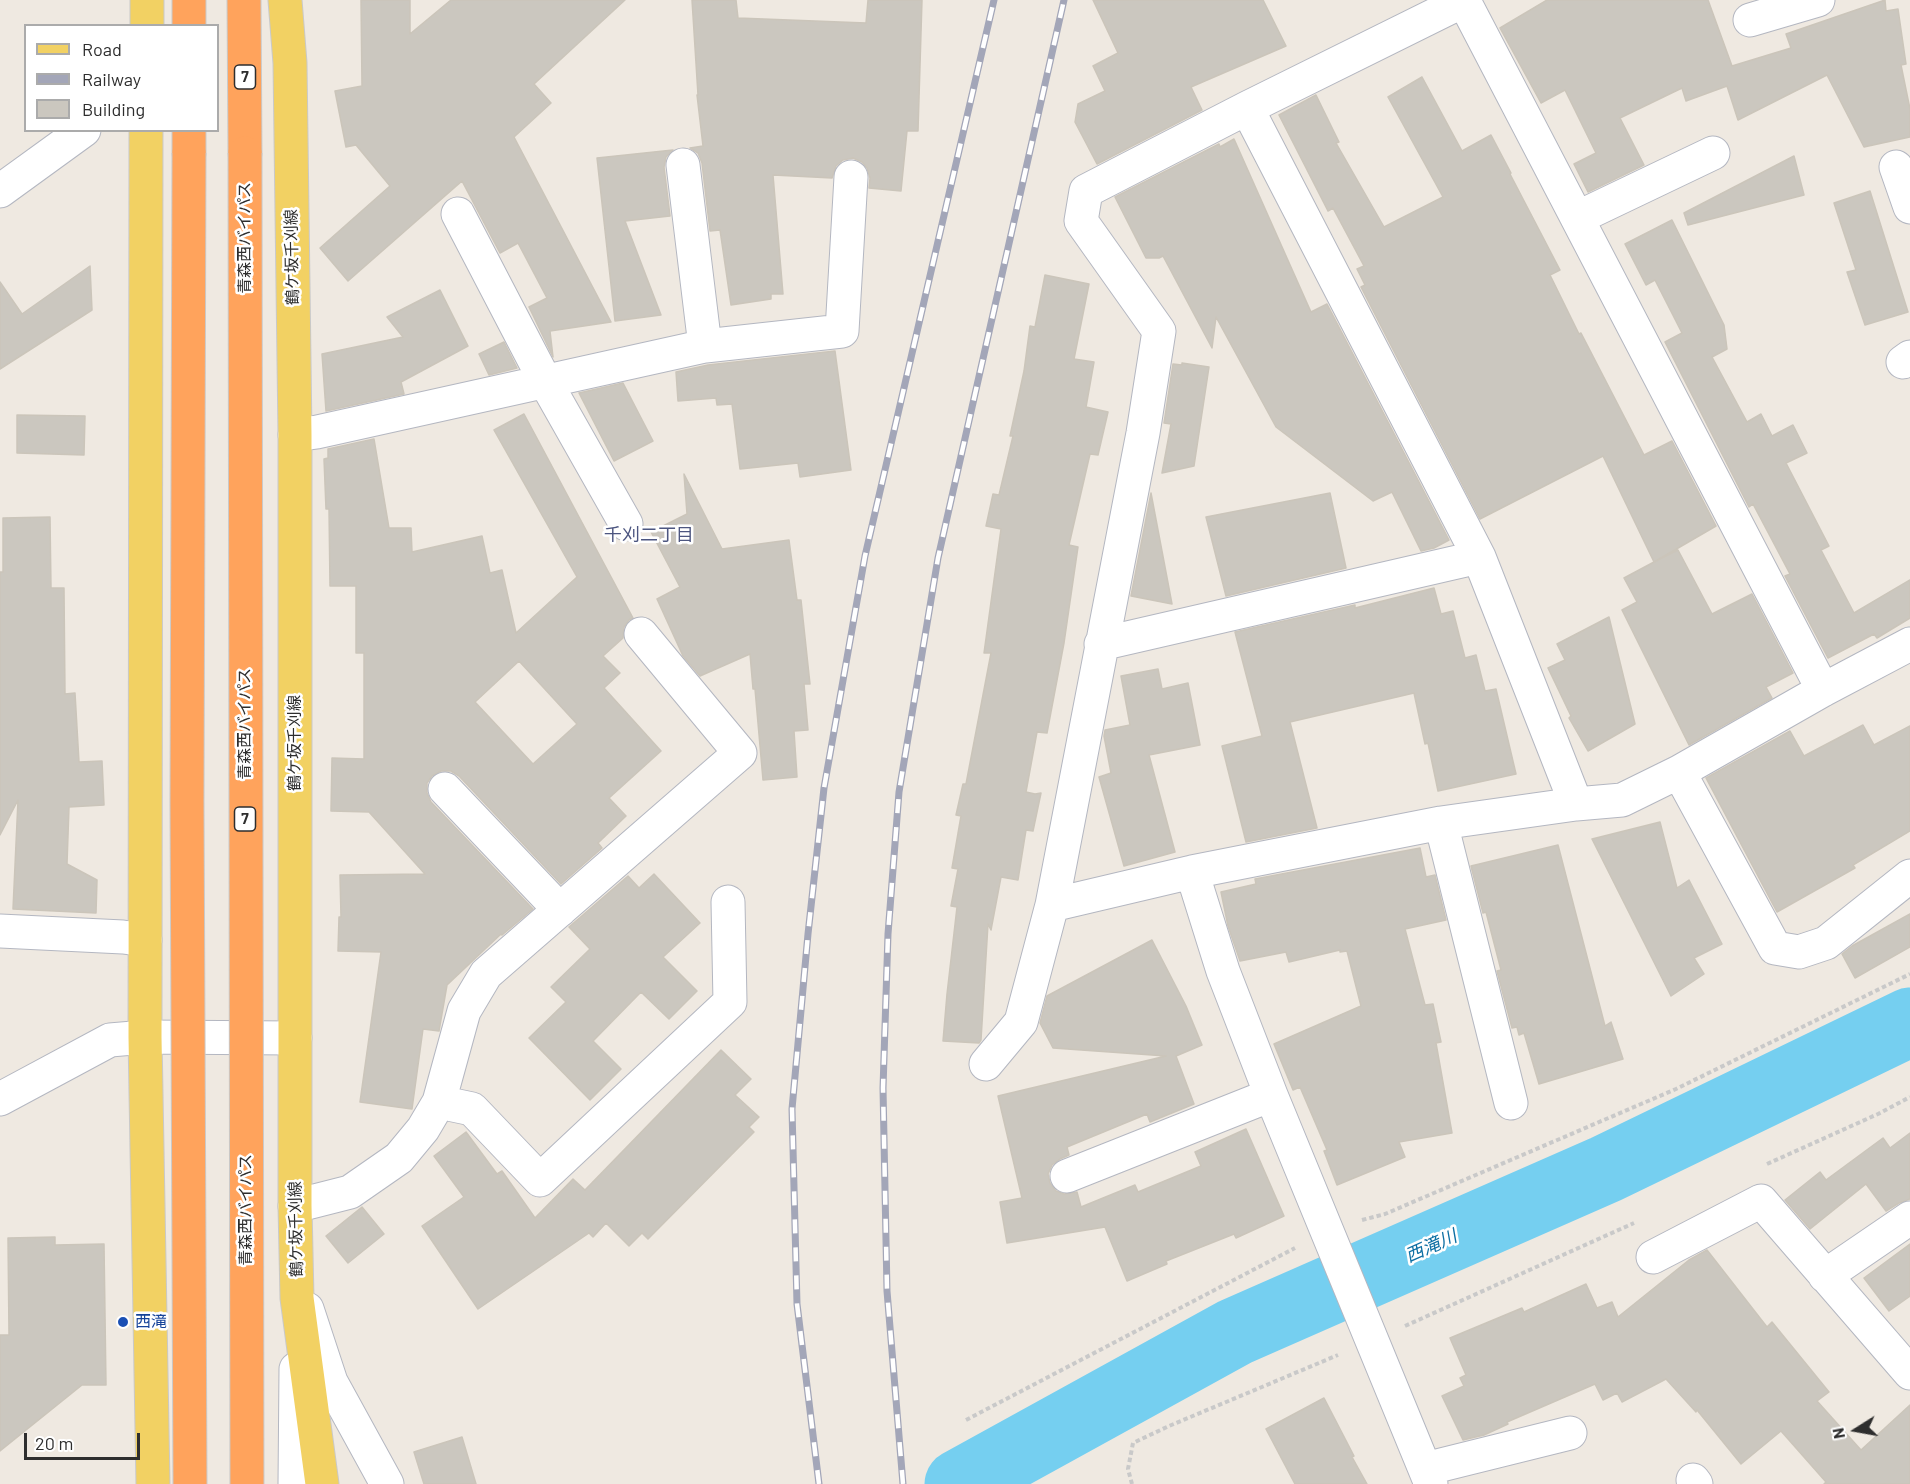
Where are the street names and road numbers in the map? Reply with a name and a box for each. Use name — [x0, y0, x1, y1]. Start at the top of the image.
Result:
road number: 7 — [234, 65, 256, 89]
street label: 青森西バイパス — [235, 182, 255, 294]
street label: 鶴ケ坂千刈線 — [282, 209, 302, 305]
street label: 青森西バイパス — [235, 668, 255, 780]
street label: 鶴ケ坂千刈線 — [285, 695, 305, 791]
road number: 7 — [234, 807, 256, 831]
street label: 青森西バイパス — [236, 1154, 256, 1266]
street label: 鶴ケ坂千刈線 — [286, 1181, 306, 1277]

